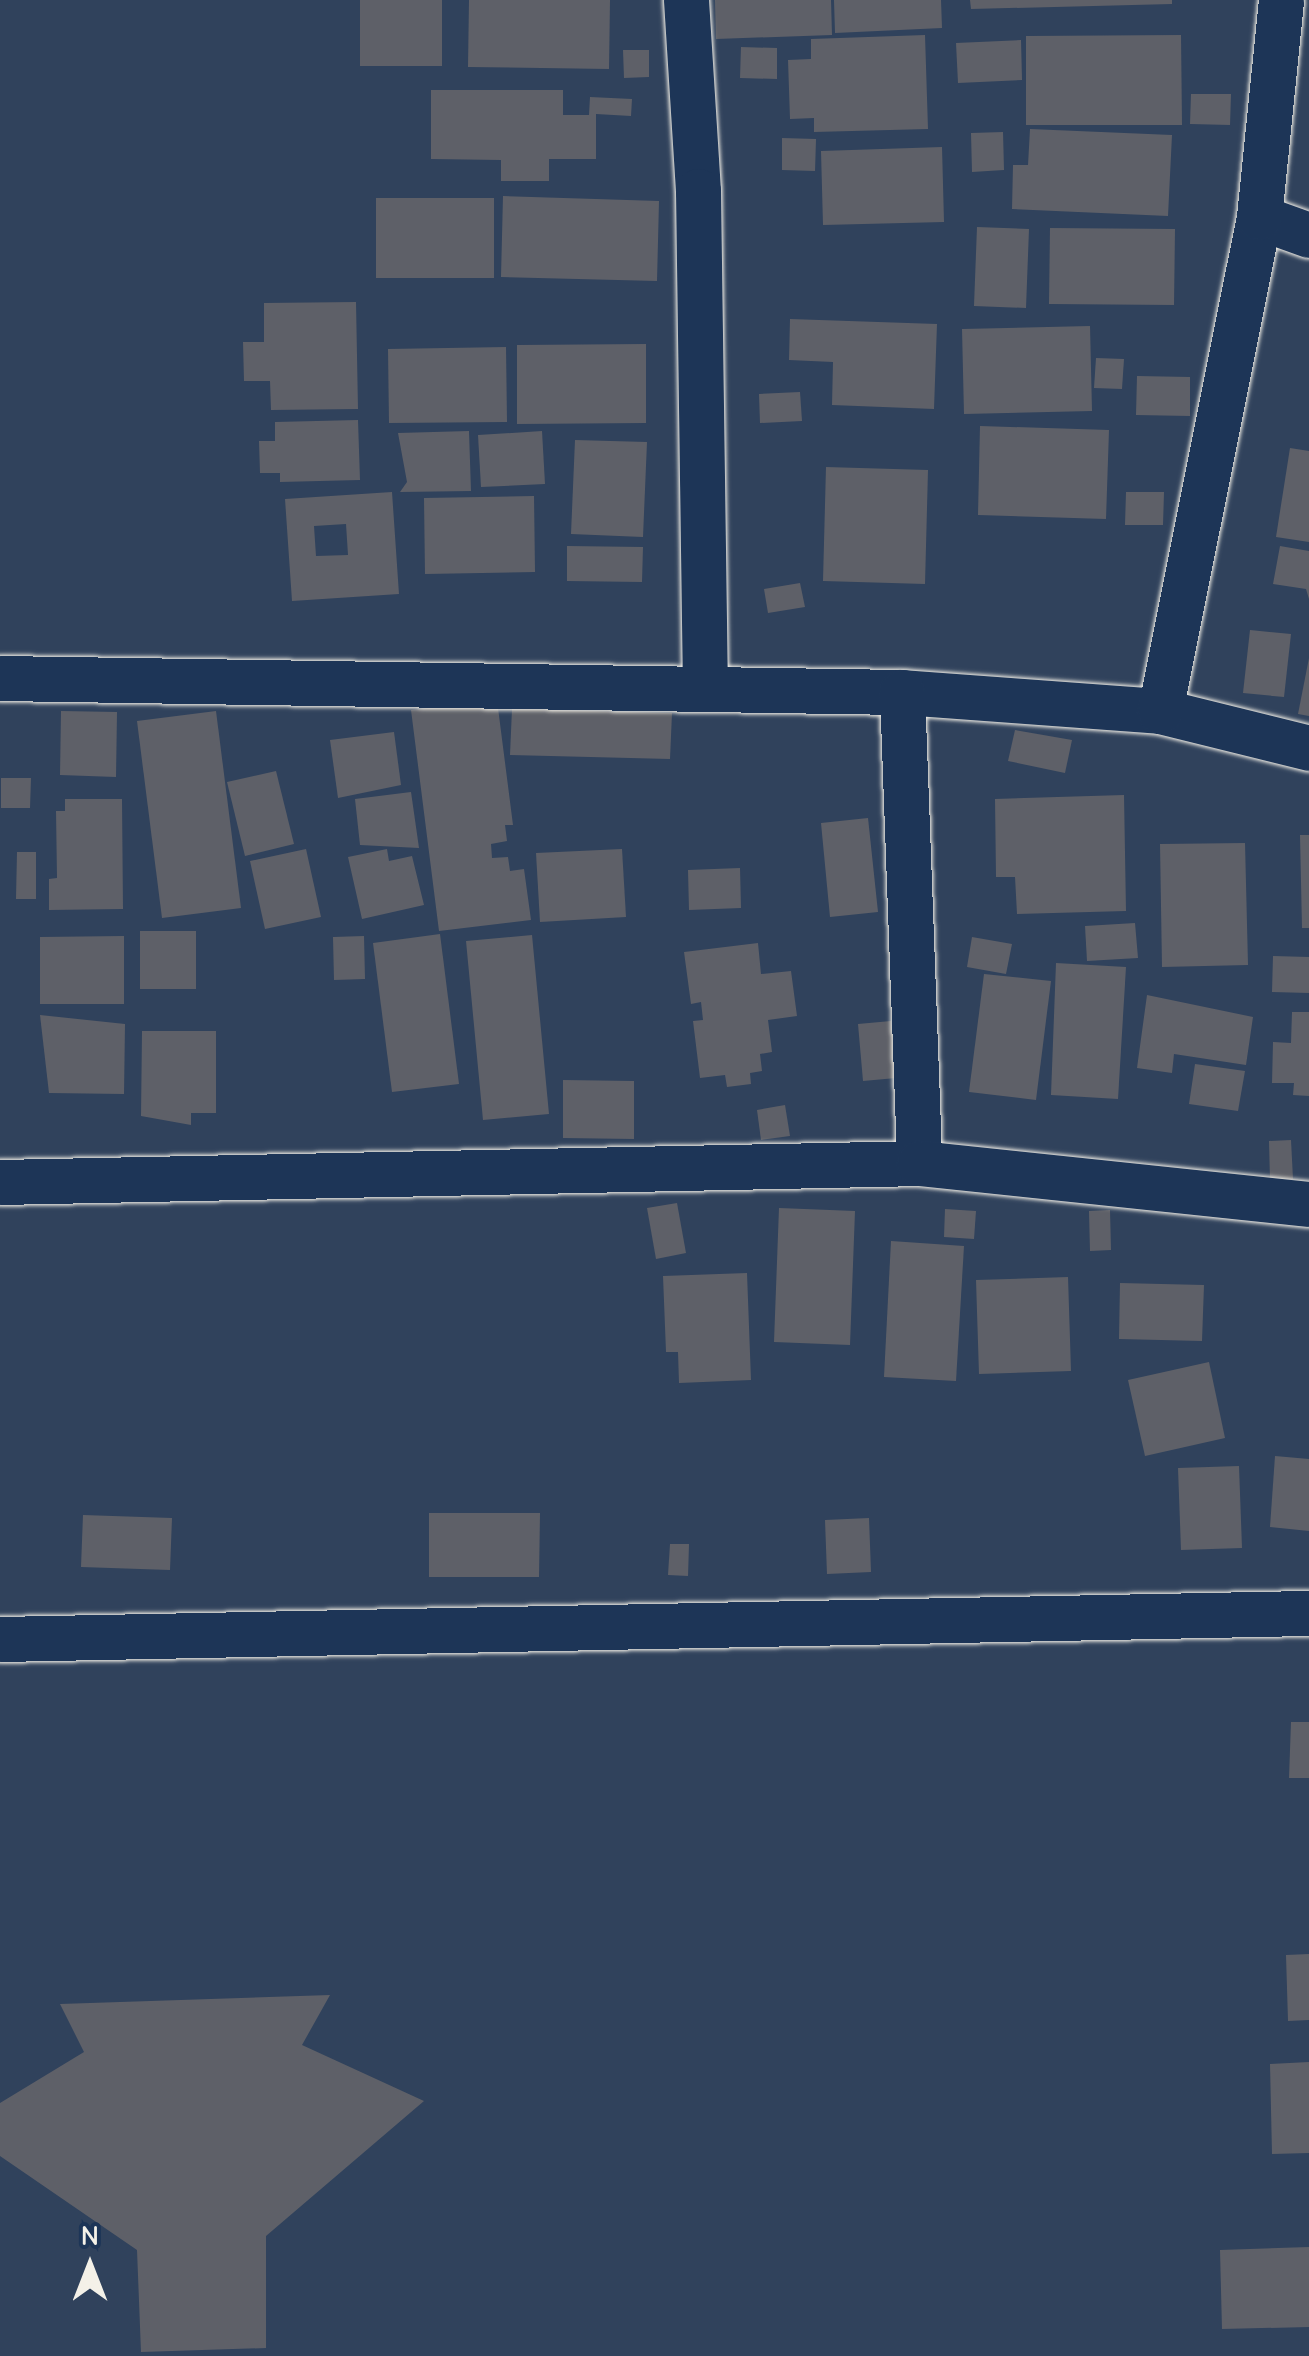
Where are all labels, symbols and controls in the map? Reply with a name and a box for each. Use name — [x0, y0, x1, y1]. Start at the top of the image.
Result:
north arrow — [40, 2216, 140, 2316]
text: N — [81, 2220, 99, 2252]

